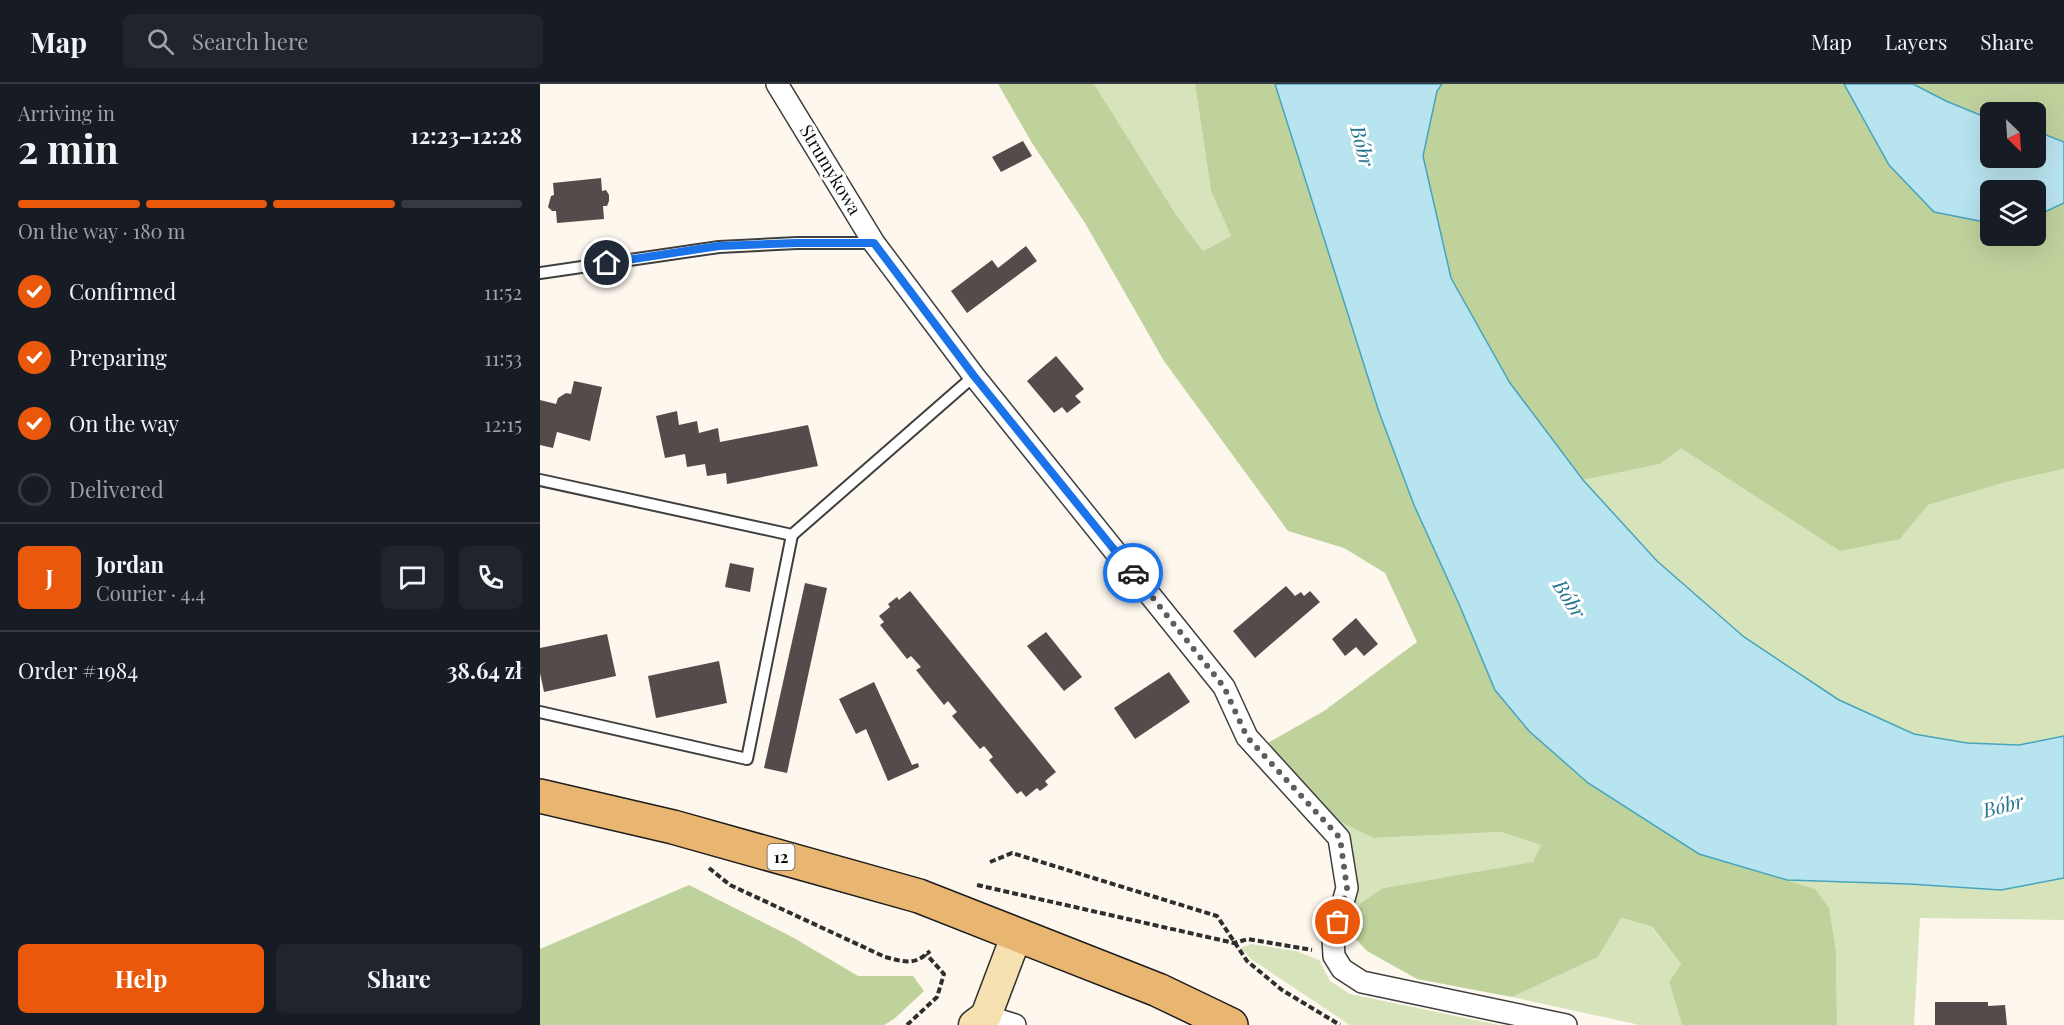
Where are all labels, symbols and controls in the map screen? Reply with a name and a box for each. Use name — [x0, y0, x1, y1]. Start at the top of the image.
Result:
search box — [123, 14, 543, 68]
text: Map — [30, 23, 87, 60]
icon: search — [144, 25, 177, 58]
text: Search here — [192, 26, 308, 56]
text: Map — [1811, 27, 1852, 55]
text: Layers — [1885, 27, 1947, 55]
text: Share — [1980, 27, 2034, 55]
text: Arriving in — [18, 99, 115, 126]
north arrow — [1980, 102, 2046, 168]
map controls — [1980, 102, 2046, 246]
text: 12:23–12:28 — [410, 120, 522, 150]
street label: Strumykowa — [795, 120, 867, 219]
water label: Bóbr — [1345, 121, 1382, 170]
text: 2 min — [18, 122, 119, 174]
button: layers — [1980, 180, 2046, 246]
text: On the way · 180 m — [18, 217, 185, 244]
pin — [581, 237, 632, 288]
icon: home — [590, 246, 623, 279]
icon: check — [18, 275, 51, 308]
text: Confirmed — [69, 276, 176, 306]
text: 11:52 — [484, 278, 522, 305]
icon: check — [18, 341, 51, 374]
text: Preparing — [69, 342, 167, 372]
text: 11:53 — [485, 344, 522, 371]
icon: check — [18, 407, 51, 440]
text: On the way — [69, 408, 179, 438]
text: 12:15 — [484, 410, 522, 437]
text: Delivered — [69, 474, 164, 504]
courier — [1103, 543, 1163, 603]
button: chat — [381, 546, 444, 609]
button: phone — [459, 546, 522, 609]
text: Jordan — [96, 549, 164, 579]
icon: car — [1117, 557, 1150, 590]
text: J — [45, 562, 54, 592]
water label: Bóbr — [1547, 573, 1594, 624]
text: Courier · 4.4 — [96, 579, 205, 606]
text: Order #1984 — [18, 655, 138, 685]
text: 38.64 zł — [447, 655, 522, 685]
water label: Bóbr — [1978, 786, 2027, 823]
road number: 12 — [768, 844, 794, 870]
pin — [1312, 896, 1363, 947]
icon: bag — [1321, 905, 1354, 938]
button: Help — [18, 944, 264, 1013]
button: Share — [276, 944, 522, 1013]

